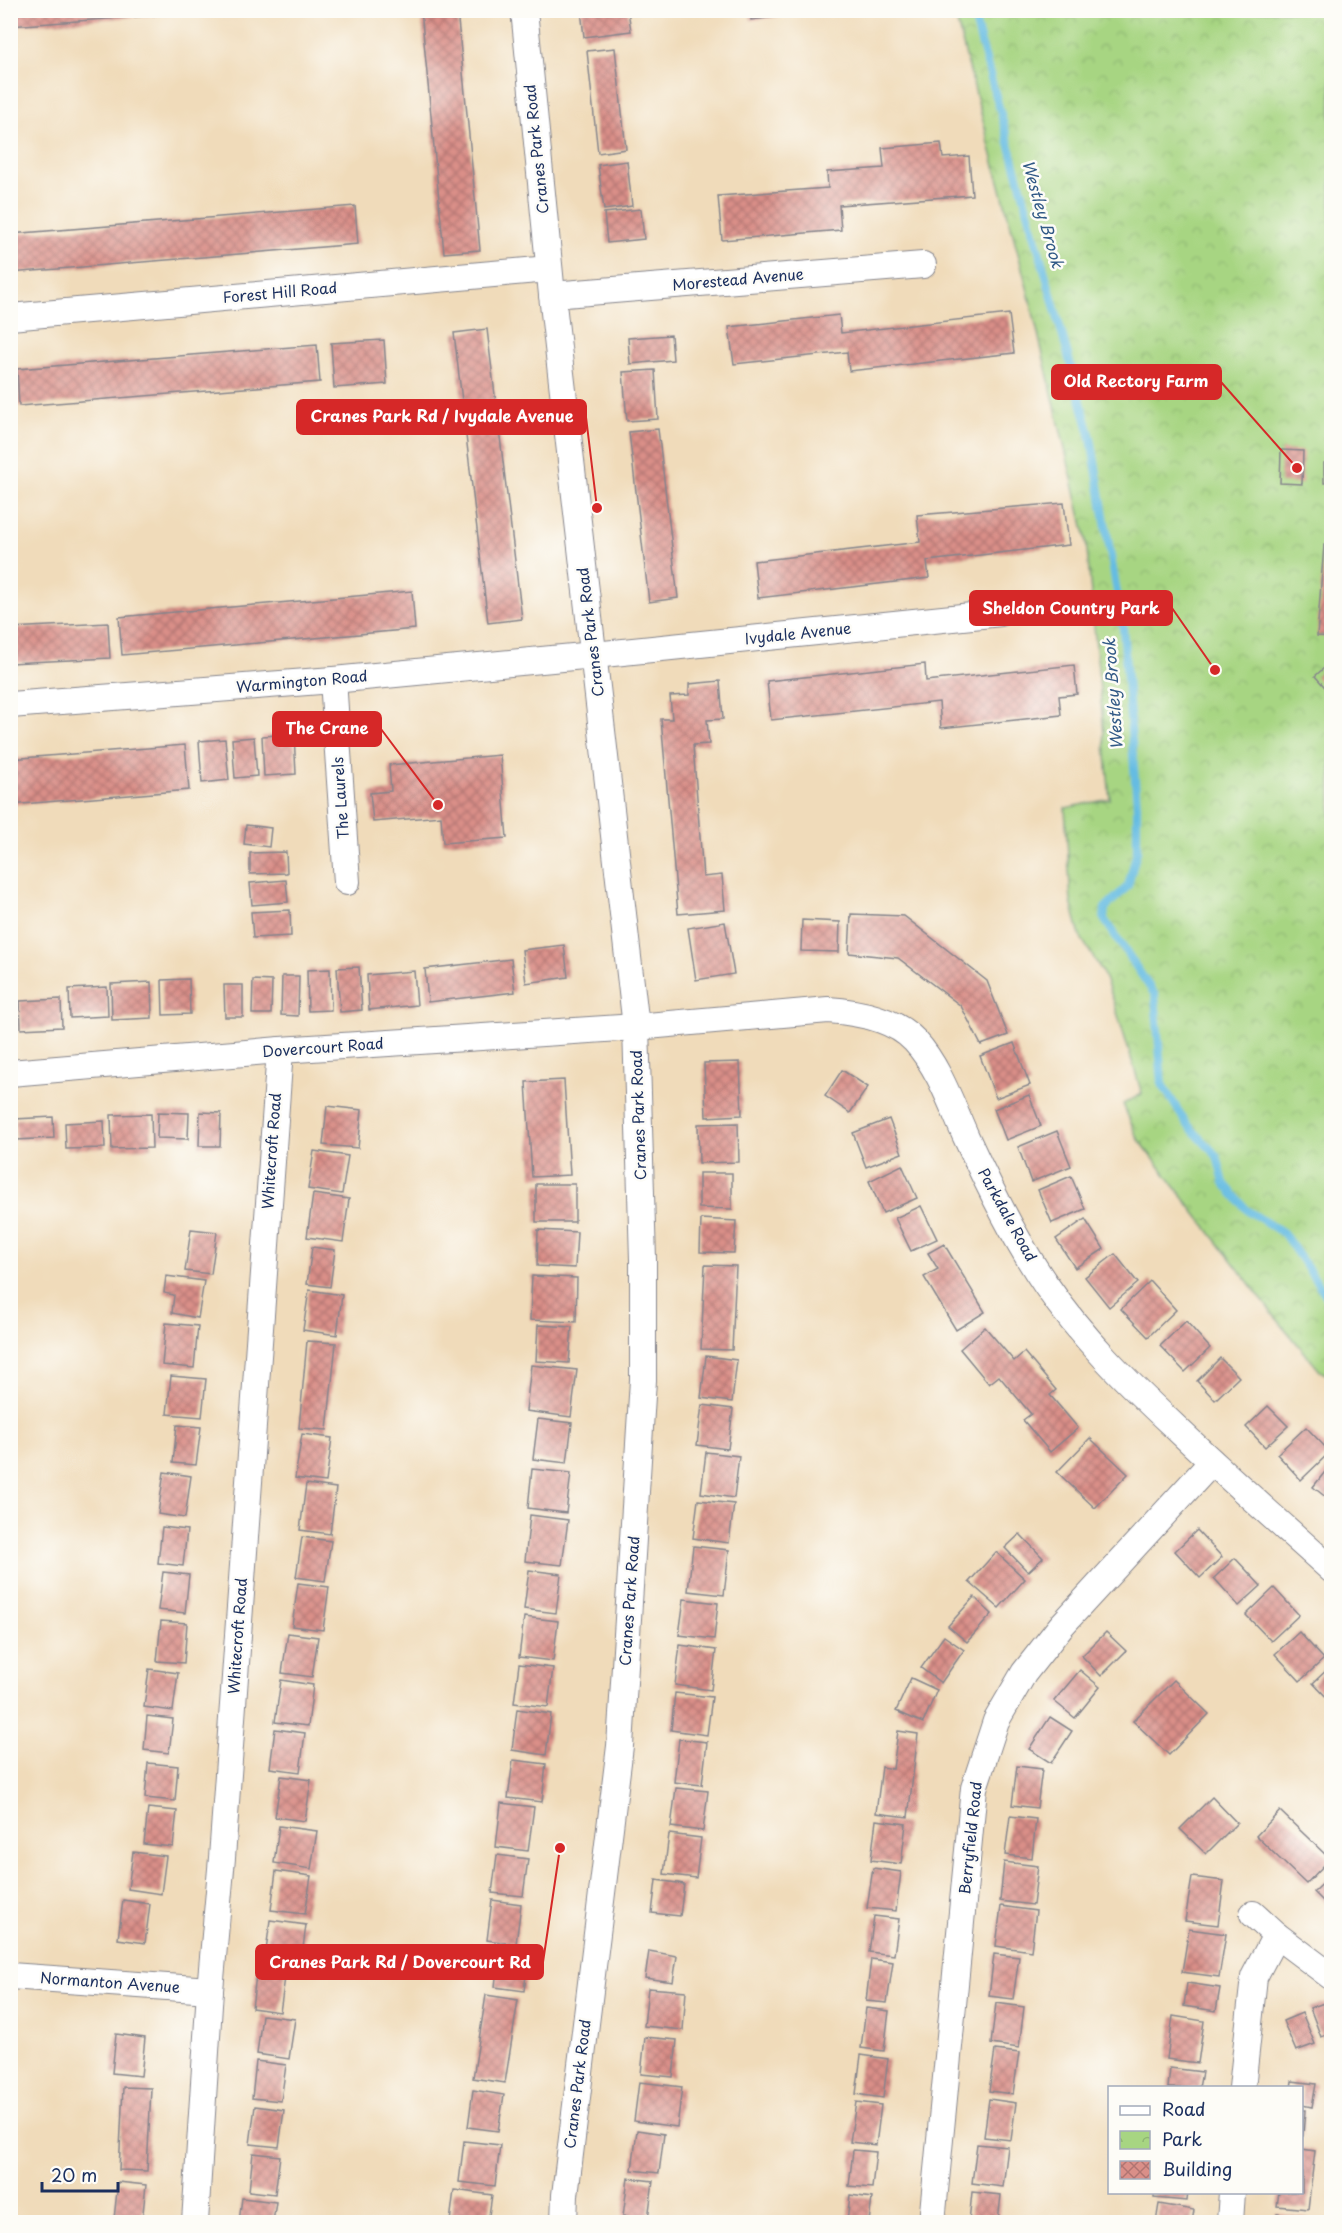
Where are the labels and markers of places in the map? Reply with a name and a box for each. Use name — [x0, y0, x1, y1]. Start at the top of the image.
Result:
callout: Old Rectory Farm — [1052, 365, 1221, 399]
callout: Cranes Park Rd / Ivydale Avenue — [297, 400, 586, 434]
callout: Sheldon Country Park — [970, 591, 1172, 625]
callout: The Crane — [273, 712, 381, 746]
callout: Cranes Park Rd / Dovercourt Rd — [256, 1945, 543, 1979]

